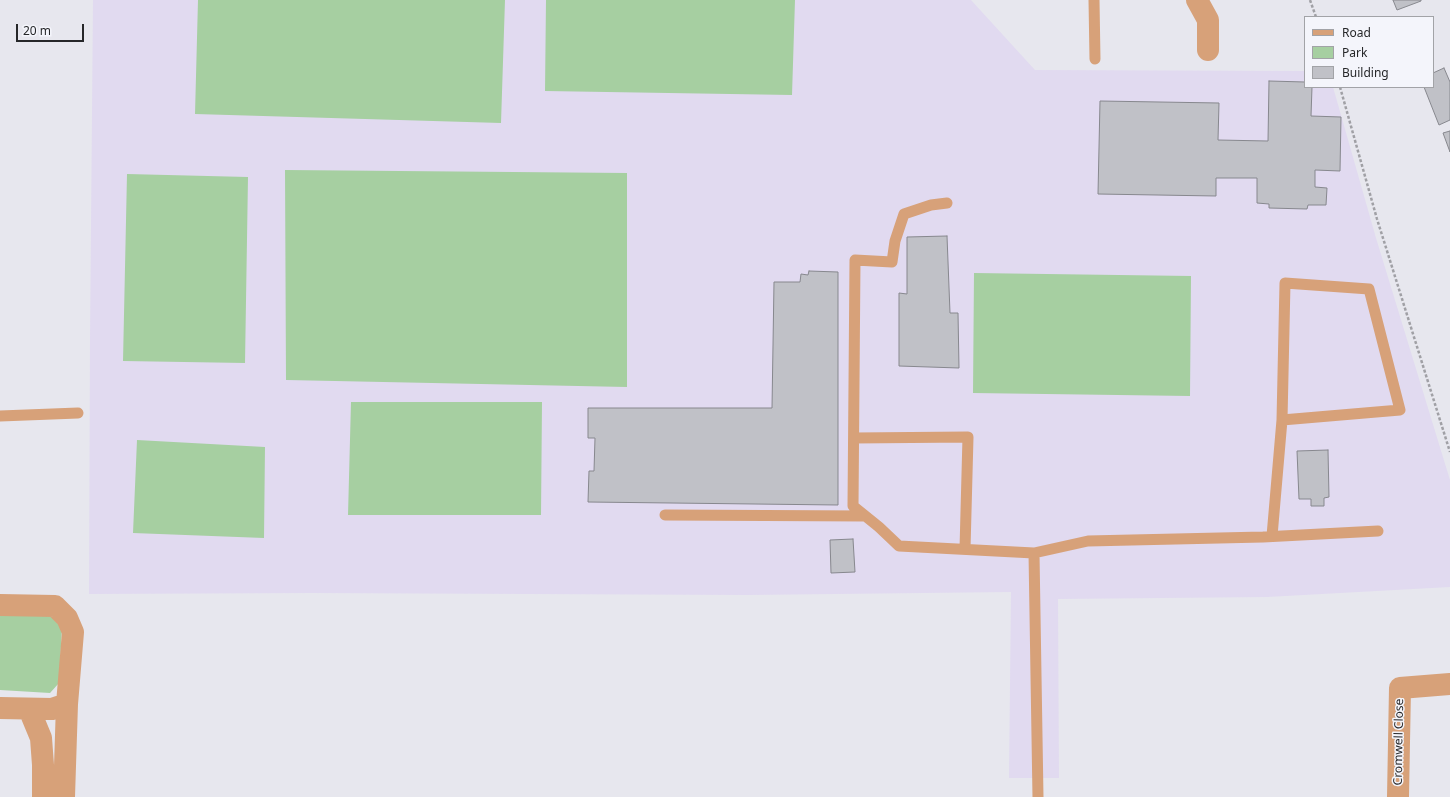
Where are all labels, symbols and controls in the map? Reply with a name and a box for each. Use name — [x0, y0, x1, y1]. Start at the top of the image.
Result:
scale bar — [18, 16, 86, 42]
legend — [1304, 16, 1434, 88]
text: 20 m — [23, 22, 51, 39]
text: Road — [1342, 24, 1371, 41]
text: Park — [1342, 44, 1367, 61]
text: Building — [1342, 64, 1389, 81]
street label: Cromwell Close — [1391, 699, 1407, 785]

